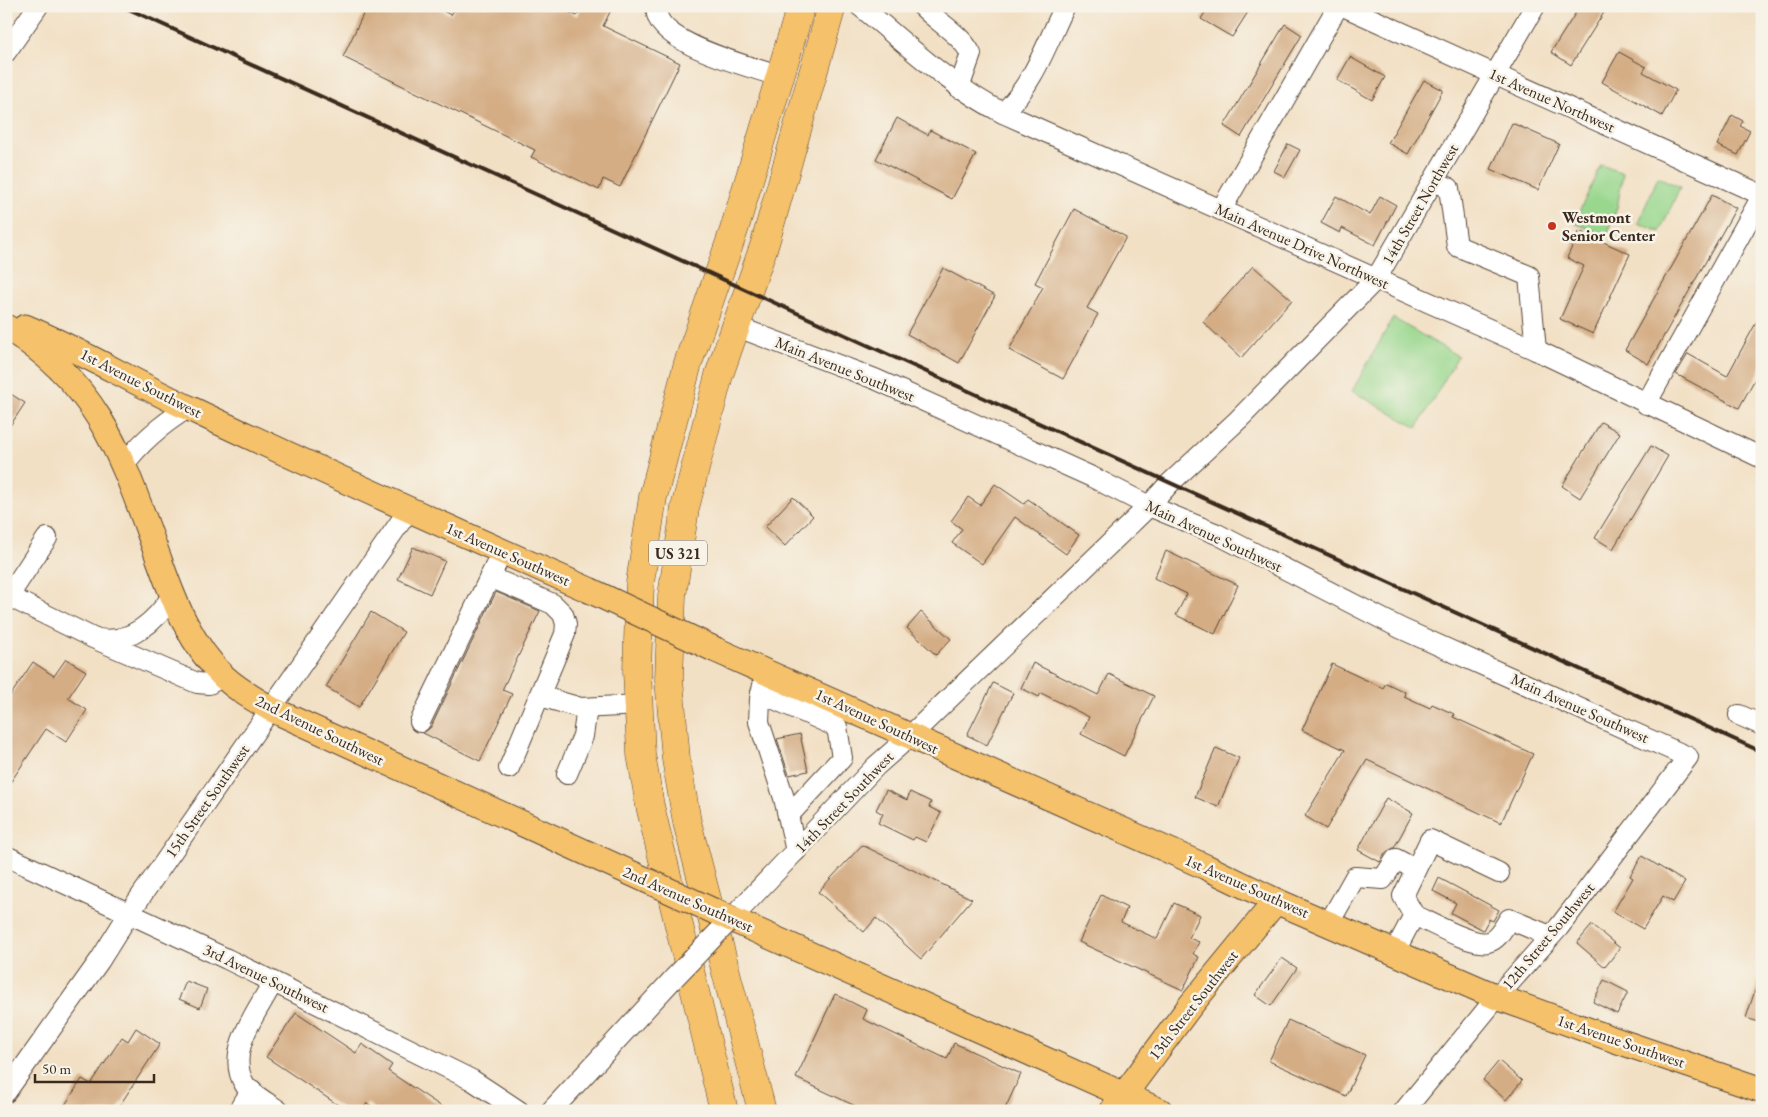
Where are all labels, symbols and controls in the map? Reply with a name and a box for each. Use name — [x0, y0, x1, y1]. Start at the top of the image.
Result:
street label: 1st Avenue Northwest — [1486, 63, 1618, 137]
street label: 14th Street Northwest — [1377, 140, 1463, 268]
street label: Main Avenue Drive Northwest — [1212, 198, 1392, 294]
place label: Westmont Senior Center — [1562, 207, 1655, 246]
marker: Westmont Senior Center — [1546, 220, 1558, 232]
street label: Main Avenue Southwest — [772, 331, 918, 407]
street label: 1st Avenue Southwest — [77, 343, 205, 423]
street label: Main Avenue Southwest — [1142, 495, 1286, 577]
street label: 1st Avenue Southwest — [443, 517, 573, 591]
road number: US 321 — [649, 540, 707, 566]
street label: Main Avenue Southwest — [1508, 668, 1652, 748]
street label: 1st Avenue Southwest — [812, 683, 942, 759]
street label: 2nd Avenue Southwest — [252, 690, 388, 770]
street label: 15th Street Southwest — [160, 740, 254, 862]
street label: 14th Street Southwest — [790, 747, 898, 857]
street label: 1st Avenue Southwest — [1182, 849, 1312, 923]
street label: 2nd Avenue Southwest — [620, 861, 756, 937]
street label: 12th Street Southwest — [1497, 878, 1599, 994]
street label: 3rd Avenue Southwest — [200, 939, 332, 1017]
street label: 13th Street Southwest — [1144, 946, 1242, 1064]
street label: 1st Avenue Southwest — [1554, 1009, 1688, 1073]
scale bar — [35, 1052, 154, 1084]
text: 50 m — [42, 1059, 71, 1078]

